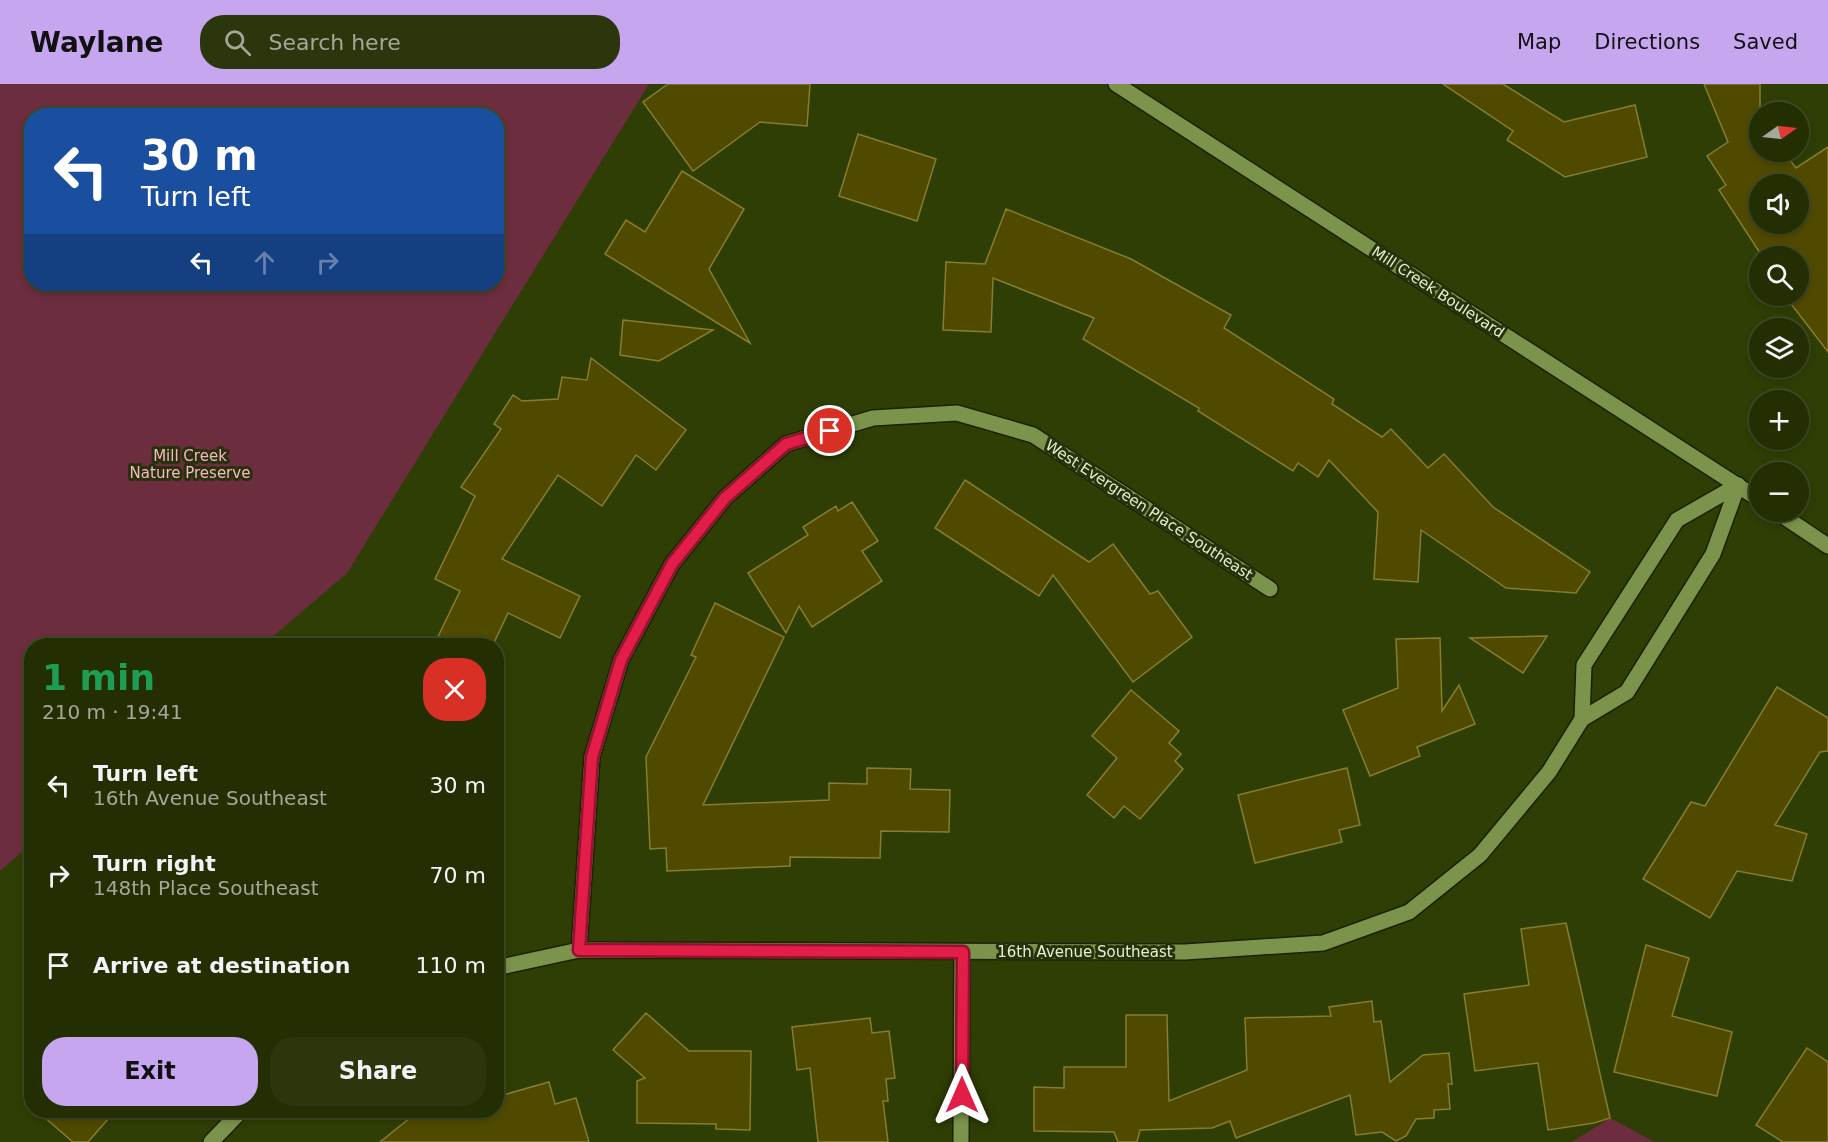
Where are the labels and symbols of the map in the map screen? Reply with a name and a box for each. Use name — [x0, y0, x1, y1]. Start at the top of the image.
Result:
north arrow — [1749, 102, 1809, 162]
street label: Mill Creek Boulevard — [1368, 242, 1508, 342]
pin — [804, 405, 855, 456]
street label: West Evergreen Place Southeast — [1042, 436, 1256, 584]
park label: Mill Creek Nature Preserve — [130, 447, 250, 482]
street label: 16th Avenue Southeast — [997, 943, 1173, 961]
position arrow — [930, 1063, 994, 1127]

